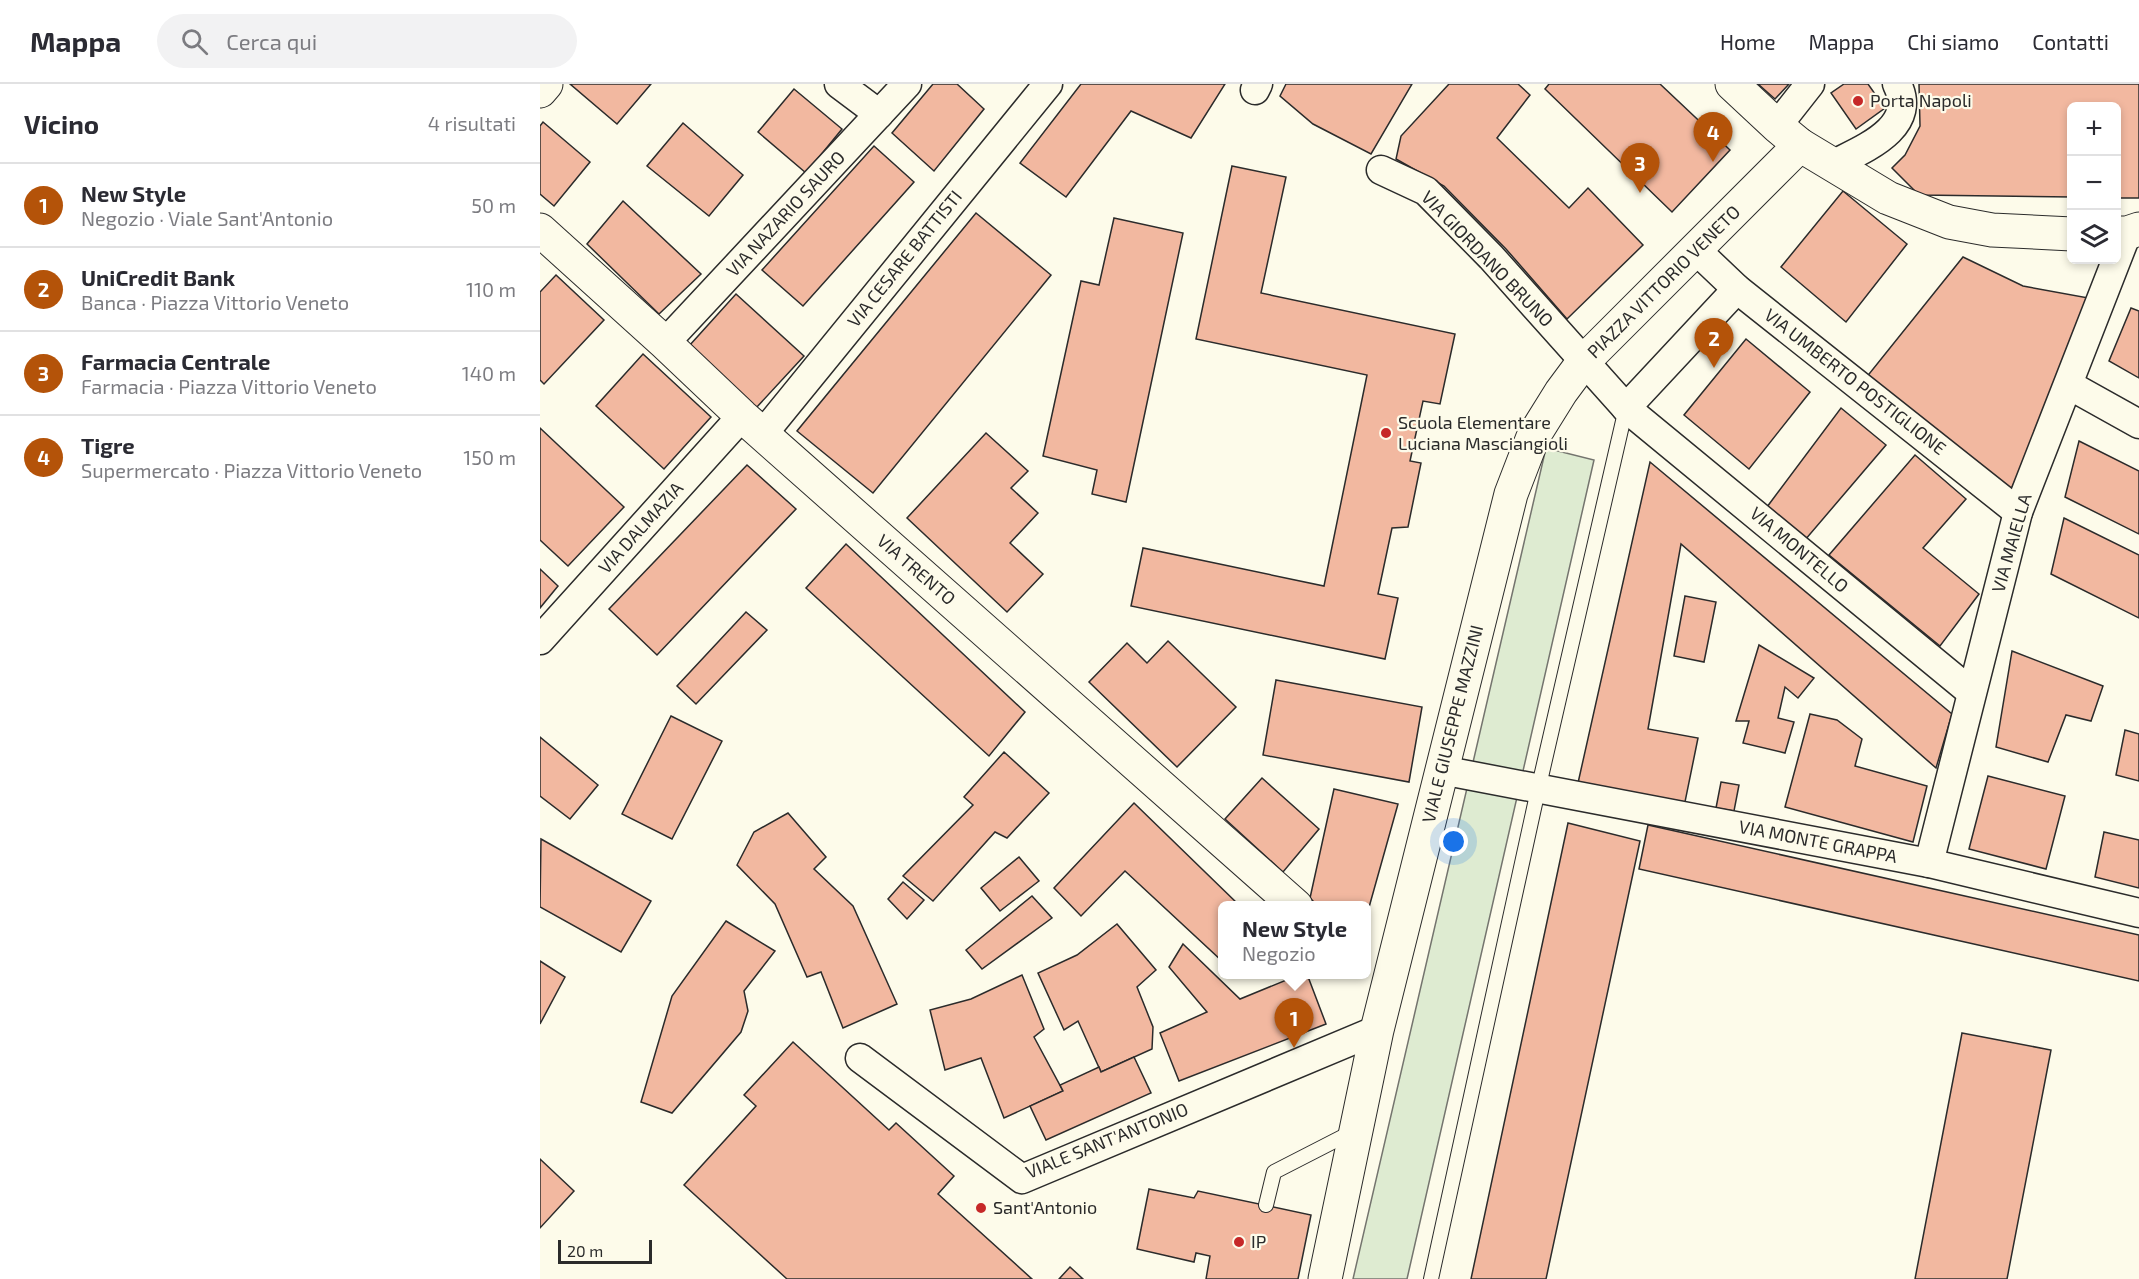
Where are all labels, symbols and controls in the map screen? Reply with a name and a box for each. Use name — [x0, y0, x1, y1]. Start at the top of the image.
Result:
search box — [157, 14, 577, 68]
text: Mappa — [30, 24, 121, 58]
icon: search — [178, 25, 211, 58]
text: Cerca qui — [226, 28, 317, 54]
text: Home — [1720, 29, 1776, 54]
text: Mappa — [1809, 29, 1874, 54]
text: Chi siamo — [1907, 29, 1999, 54]
text: Contatti — [2032, 29, 2109, 54]
place label: Porta Napoli — [1870, 89, 1972, 111]
marker: Porta Napoli — [1851, 94, 1865, 108]
map controls — [2067, 102, 2121, 264]
button: + — [2067, 102, 2121, 156]
text: Vicino — [24, 108, 99, 139]
text: 4 risultati — [428, 111, 516, 135]
pin: 4 — [1694, 112, 1732, 162]
pin: 3 — [1620, 144, 1660, 193]
street label: VIA NAZARIO SAURO — [721, 146, 849, 281]
button: − — [2067, 156, 2121, 210]
text: New Style — [81, 180, 186, 206]
street label: VIA CESARE BATTISTI — [842, 186, 966, 331]
street label: VIA GIORDANO BRUNO — [1417, 186, 1558, 331]
text: 1 — [39, 193, 48, 217]
text: 50 m — [471, 193, 516, 217]
street label: PIAZZA VITTORIO VENETO — [1582, 200, 1744, 362]
text: Negozio · Viale Sant'Antonio — [81, 206, 333, 230]
button: layers — [2067, 210, 2121, 264]
text: UniCredit Bank — [81, 264, 235, 290]
text: 2 — [38, 277, 49, 301]
text: 110 m — [466, 277, 516, 301]
text: Banca · Piazza Vittorio Veneto — [81, 290, 349, 314]
street label: VIA UMBERTO POSTIGLIONE — [1760, 303, 1951, 459]
pin: 2 — [1694, 318, 1734, 368]
text: Farmacia Centrale — [81, 348, 270, 374]
text: 3 — [38, 361, 49, 385]
text: 140 m — [462, 361, 516, 385]
text: Farmacia · Piazza Vittorio Veneto — [81, 374, 377, 398]
place label: Scuola Elementare Luciana Masciangioli — [1398, 411, 1568, 454]
marker: Scuola Elementare Luciana Masciangioli — [1379, 426, 1393, 440]
text: Tigre — [81, 432, 135, 458]
text: 4 — [37, 445, 50, 469]
text: 150 m — [463, 445, 516, 469]
text: Supermercato · Piazza Vittorio Veneto — [81, 458, 422, 482]
street label: VIA DALMAZIA — [593, 476, 688, 578]
street label: VIA MAIELLA — [1986, 490, 2036, 595]
street label: VIA MONTELLO — [1746, 502, 1853, 597]
street label: VIA TRENTO — [873, 529, 960, 609]
street label: VIALE GIUSEPPE MAZZINI — [1417, 623, 1487, 825]
street label: VIA MONTE GRAPPA — [1737, 815, 1900, 867]
your location — [1439, 827, 1468, 856]
popup — [1218, 901, 1371, 979]
text: New Style — [1242, 915, 1347, 941]
text: Negozio — [1242, 941, 1316, 965]
pin: 1 — [1274, 998, 1314, 1048]
street label: VIALE SANT'ANTONIO — [1022, 1097, 1191, 1183]
place label: Sant'Antonio — [993, 1196, 1097, 1218]
marker: Sant'Antonio — [974, 1201, 988, 1215]
place label: IP — [1251, 1230, 1266, 1252]
marker: IP — [1232, 1235, 1246, 1249]
scale bar — [558, 1237, 652, 1264]
text: 20 m — [567, 1241, 603, 1260]

